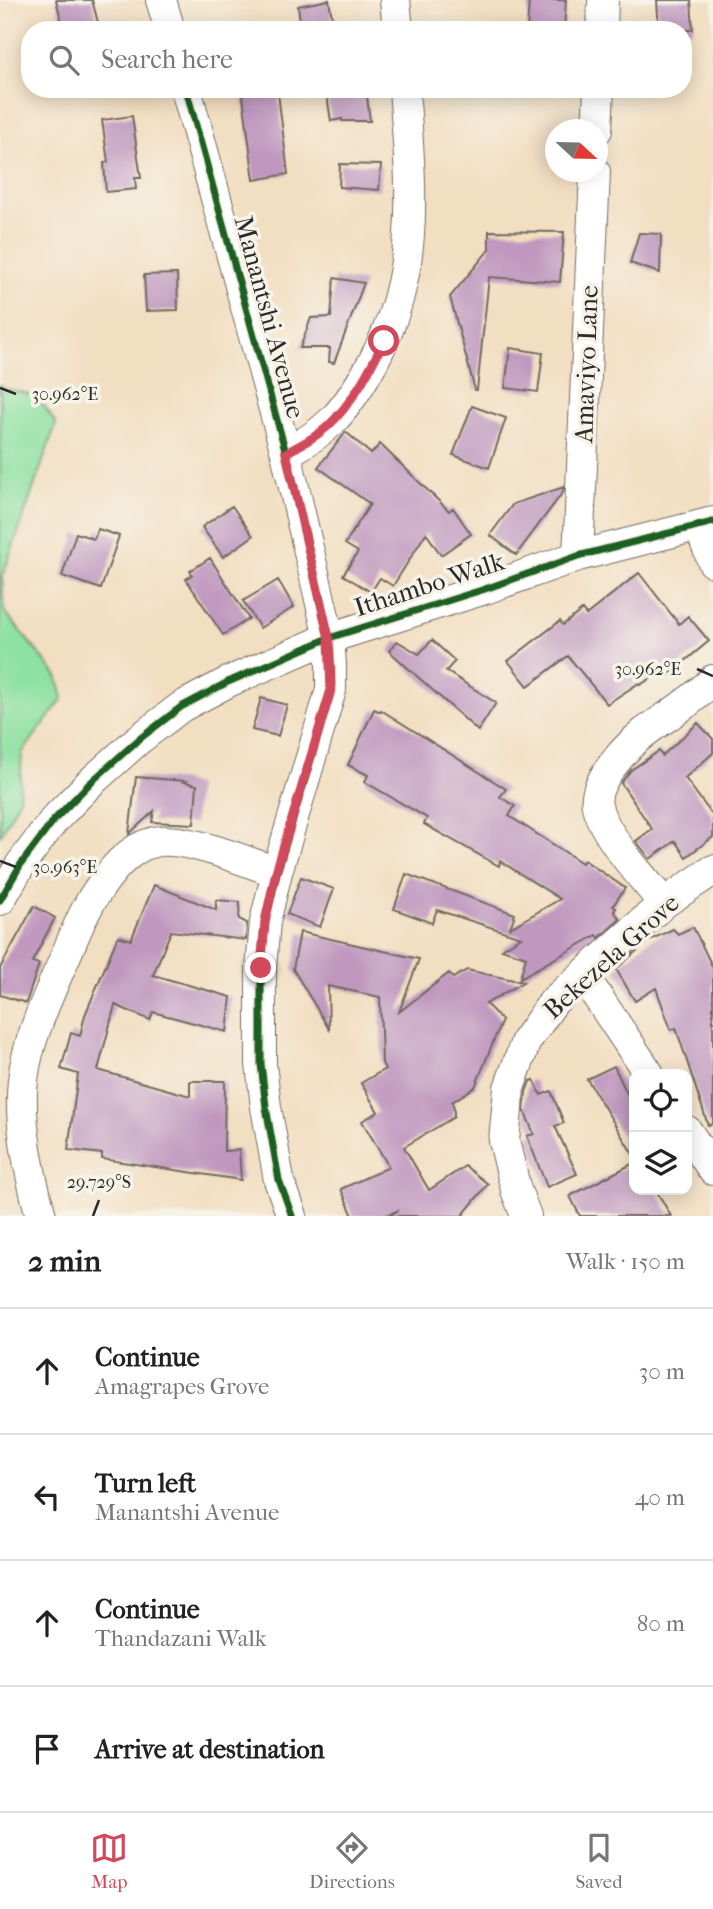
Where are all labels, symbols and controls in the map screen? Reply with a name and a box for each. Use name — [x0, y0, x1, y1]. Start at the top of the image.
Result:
search box — [21, 21, 692, 98]
icon: search — [45, 41, 83, 79]
text: Search here — [101, 44, 233, 75]
north arrow — [545, 119, 608, 182]
street label: Manantshi Avenue — [228, 212, 311, 422]
street label: Amaviyo Lane — [568, 284, 605, 445]
route start — [368, 325, 399, 356]
text: 30.962°E — [32, 384, 98, 405]
street label: Ithambo Walk — [350, 545, 509, 623]
text: 30.962°E — [615, 659, 681, 680]
text: 30.963°E — [33, 857, 97, 878]
street label: Bekezela Grove — [537, 887, 686, 1025]
route end — [245, 952, 276, 983]
map controls — [629, 1069, 692, 1195]
button: locate — [629, 1069, 692, 1132]
button: layers — [629, 1132, 692, 1195]
text: 29.729°S — [67, 1172, 131, 1193]
text: 2 min — [28, 1244, 101, 1279]
text: Walk · 150 m — [566, 1248, 685, 1275]
text: Continue — [95, 1342, 200, 1373]
icon: ahead — [28, 1352, 66, 1390]
text: 30 m — [639, 1358, 685, 1385]
text: Amagrapes Grove — [95, 1373, 269, 1400]
text: Turn left — [95, 1468, 196, 1499]
icon: left — [28, 1478, 66, 1516]
text: 40 m — [635, 1484, 685, 1511]
text: Manantshi Avenue — [95, 1499, 279, 1526]
text: Continue — [95, 1594, 200, 1625]
icon: ahead — [28, 1604, 66, 1642]
text: 80 m — [637, 1610, 685, 1637]
text: Thandazani Walk — [95, 1625, 267, 1652]
icon: arrive — [28, 1730, 66, 1768]
text: Arrive at destination — [95, 1734, 325, 1765]
tab: Map — [90, 1829, 128, 1893]
tab: Directions — [309, 1829, 395, 1893]
tab: Saved — [575, 1829, 623, 1893]

